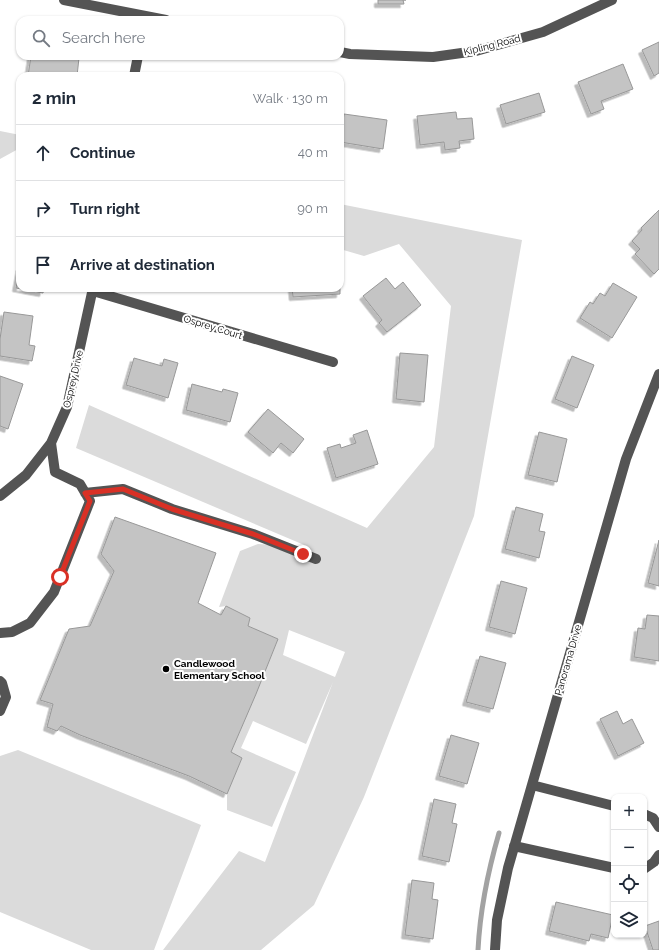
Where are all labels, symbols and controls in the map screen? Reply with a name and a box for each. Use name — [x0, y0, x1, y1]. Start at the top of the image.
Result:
search box — [16, 16, 344, 60]
icon: search — [30, 27, 52, 49]
text: Search here — [62, 29, 145, 47]
street label: Kipling Road — [462, 33, 522, 57]
text: 2 min — [32, 88, 76, 108]
text: Walk · 130 m — [253, 91, 328, 106]
icon: ahead — [32, 142, 54, 164]
text: Continue — [70, 144, 135, 162]
text: 40 m — [298, 145, 328, 160]
icon: right — [32, 198, 54, 220]
text: Turn right — [70, 200, 140, 218]
text: 90 m — [297, 201, 328, 216]
icon: arrive — [32, 254, 54, 276]
text: Arrive at destination — [70, 256, 215, 274]
street label: Osprey Court — [182, 313, 244, 341]
street label: Osprey Drive — [61, 349, 85, 409]
route end — [294, 545, 312, 563]
route start — [51, 568, 69, 586]
street label: Panorama Drive — [553, 623, 583, 697]
place label: Candlewood Elementary School — [174, 658, 266, 681]
marker: Candlewood Elementary School — [161, 664, 171, 674]
map controls — [611, 794, 647, 938]
button: + — [611, 794, 647, 830]
button: − — [611, 830, 647, 866]
button: locate — [611, 866, 647, 902]
button: layers — [611, 902, 647, 938]

